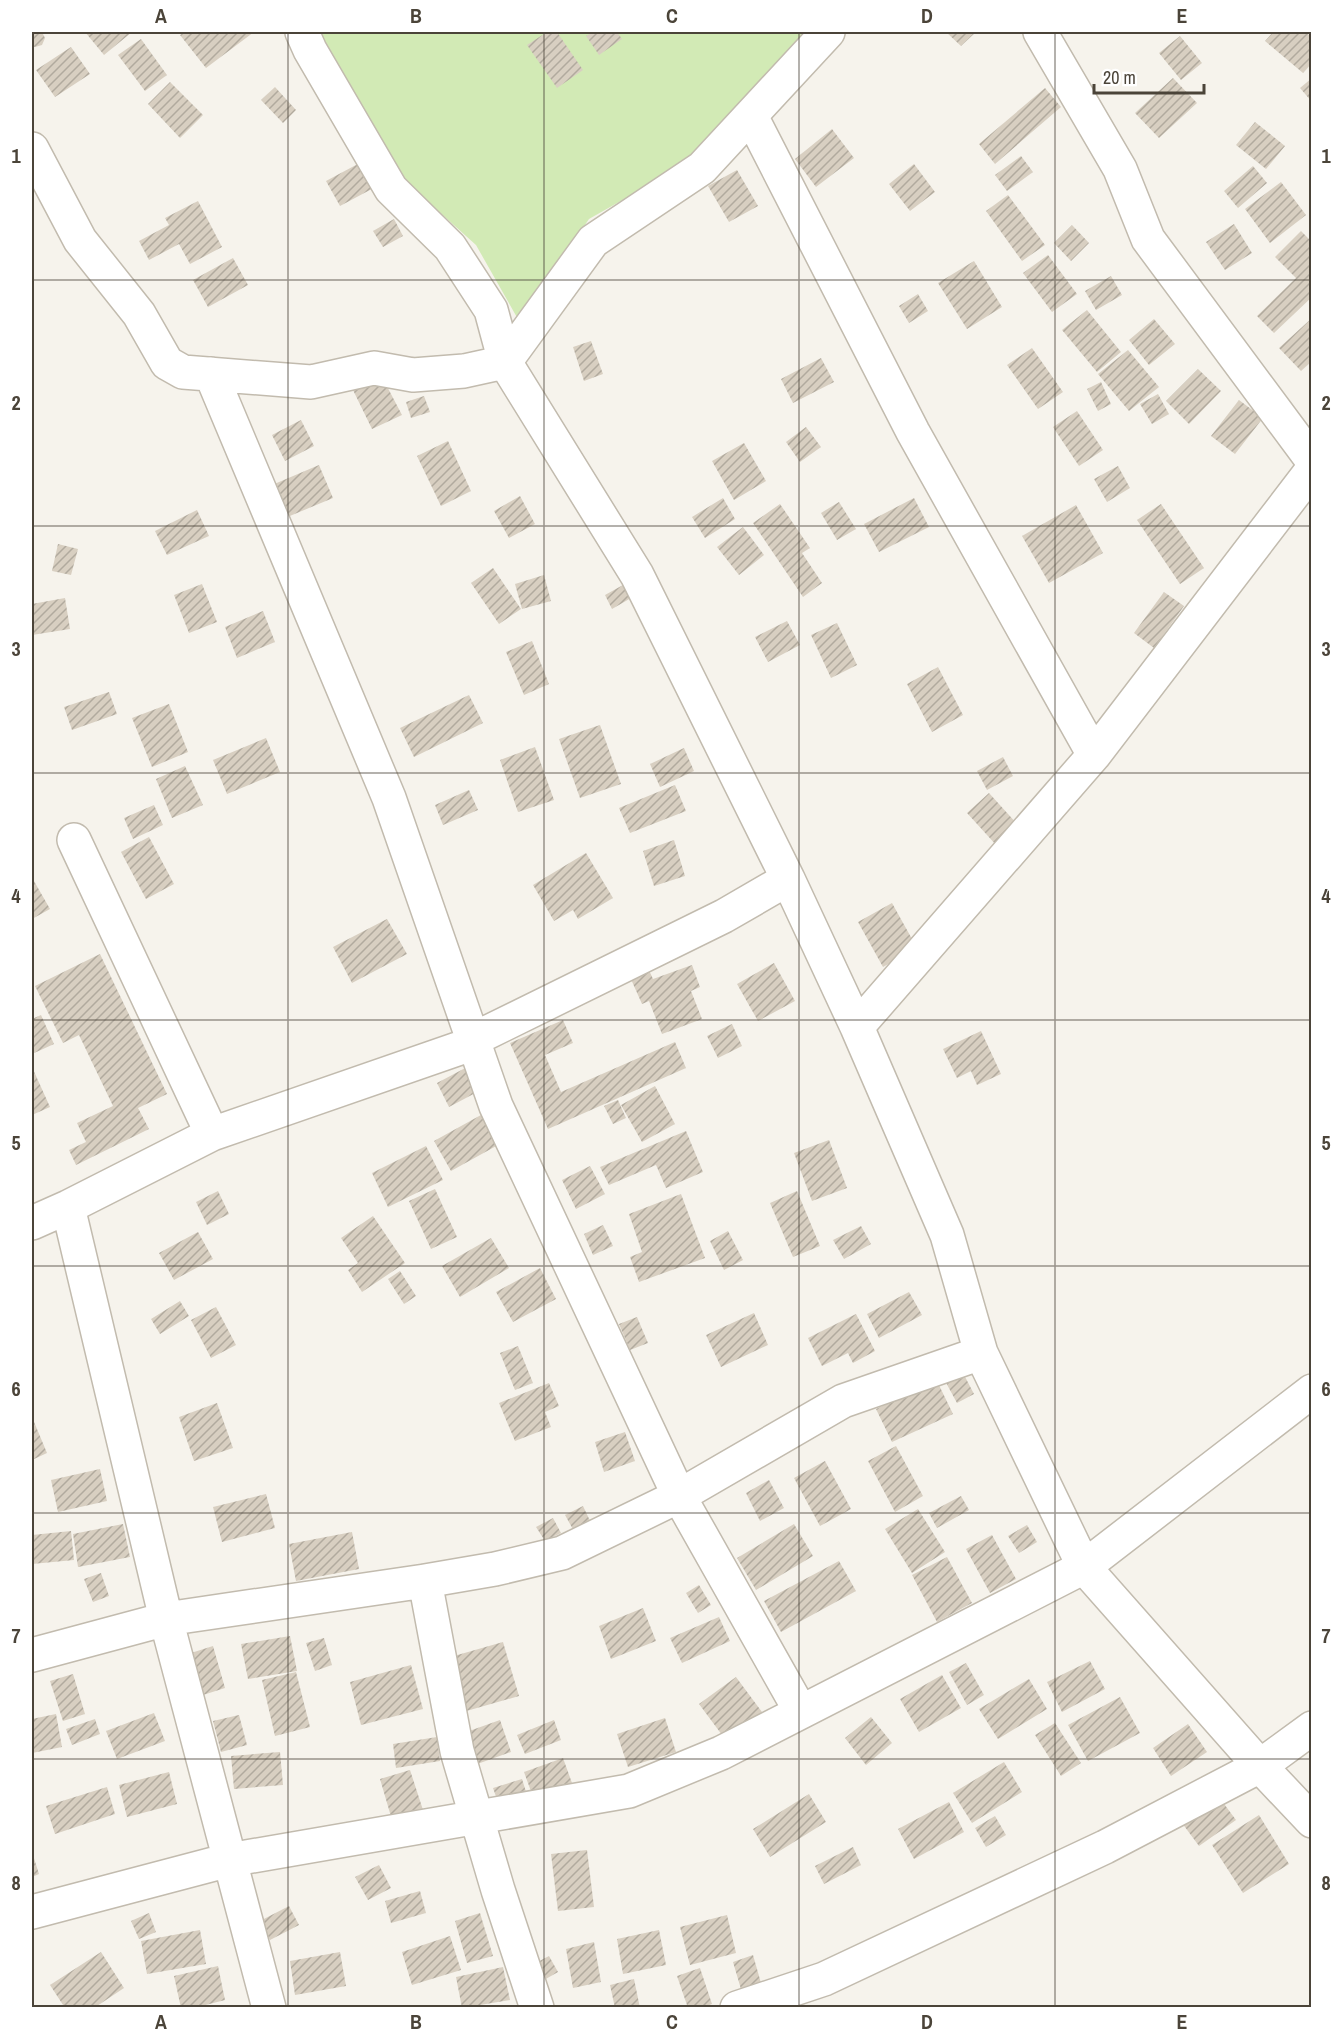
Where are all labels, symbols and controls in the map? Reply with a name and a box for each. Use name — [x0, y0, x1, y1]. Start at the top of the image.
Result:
text: A — [155, 2, 167, 29]
text: B — [410, 2, 422, 29]
text: C — [666, 2, 678, 29]
text: D — [921, 2, 933, 29]
text: E — [1177, 2, 1188, 29]
scale bar — [1094, 57, 1204, 95]
text: 20 m — [1103, 65, 1136, 90]
text: 1 — [11, 142, 21, 169]
text: 1 — [1321, 142, 1331, 169]
text: 2 — [11, 389, 21, 416]
text: 2 — [1321, 389, 1331, 416]
text: 3 — [11, 635, 21, 662]
text: 3 — [1321, 635, 1331, 662]
text: 4 — [11, 882, 21, 909]
text: 4 — [1321, 882, 1331, 909]
text: 5 — [11, 1129, 21, 1156]
text: 5 — [1321, 1129, 1331, 1156]
text: 6 — [11, 1375, 21, 1402]
text: 6 — [1321, 1375, 1331, 1402]
text: 7 — [11, 1622, 21, 1649]
text: 7 — [1321, 1622, 1331, 1649]
text: 8 — [11, 1869, 21, 1896]
text: 8 — [1321, 1869, 1331, 1896]
text: A — [155, 2008, 167, 2035]
text: B — [410, 2008, 422, 2035]
text: C — [666, 2008, 678, 2035]
text: D — [921, 2008, 933, 2035]
text: E — [1177, 2008, 1188, 2035]

